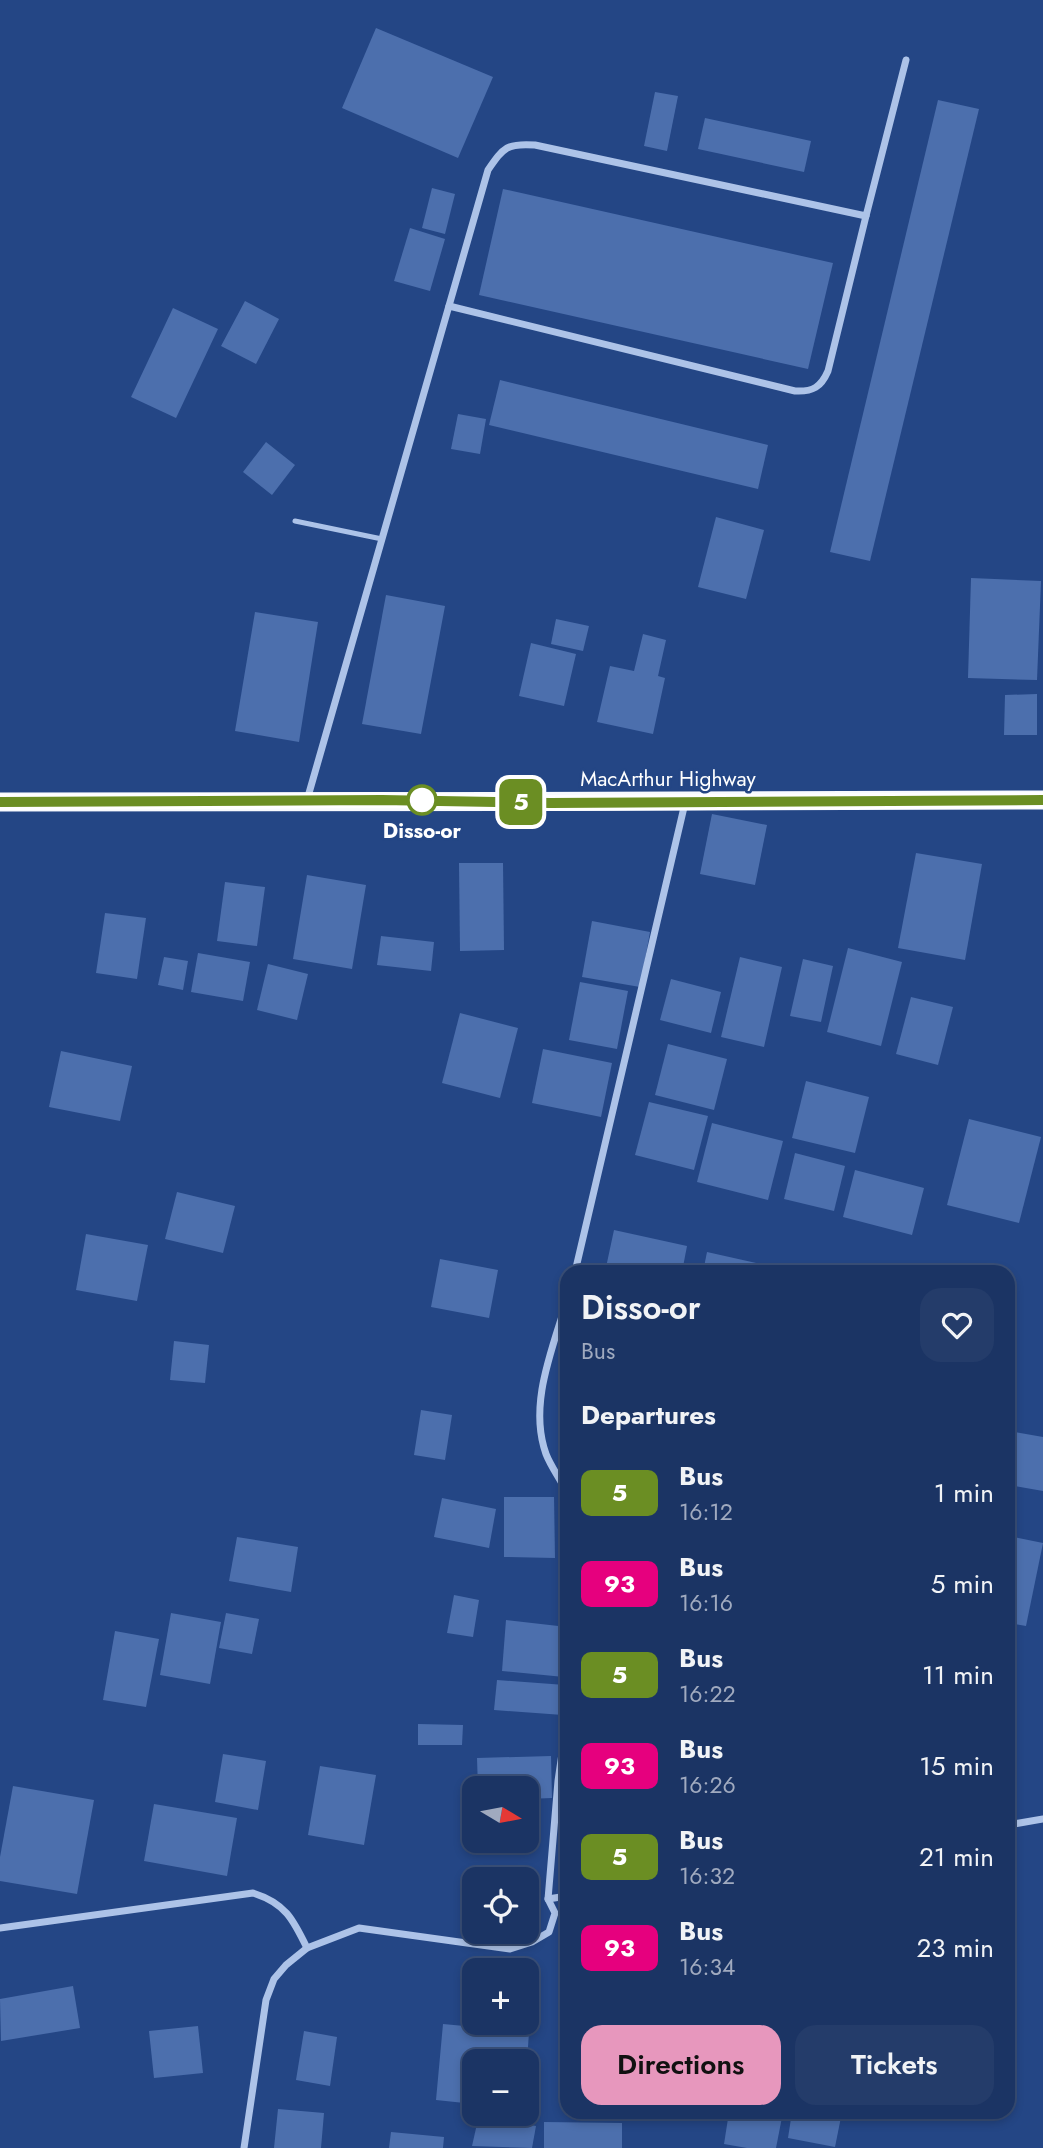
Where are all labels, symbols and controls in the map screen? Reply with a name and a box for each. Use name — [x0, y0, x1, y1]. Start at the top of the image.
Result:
street label: MacArthur Highway — [580, 764, 757, 794]
line badge: 5 — [498, 779, 544, 825]
text: 5 — [513, 784, 529, 819]
marker: Disso-or — [407, 785, 437, 815]
place label: Disso-or — [383, 816, 462, 846]
text: Disso-or — [581, 1284, 701, 1331]
button: heart — [920, 1288, 994, 1362]
text: Bus — [581, 1334, 615, 1368]
text: Departures — [581, 1396, 716, 1434]
text: Bus — [679, 1457, 723, 1495]
text: 1 min — [934, 1474, 994, 1512]
text: 5 — [612, 1475, 627, 1510]
text: 16:12 — [679, 1495, 733, 1529]
text: Bus — [679, 1548, 723, 1586]
text: 5 min — [931, 1565, 994, 1603]
text: 93 — [604, 1566, 635, 1601]
text: 16:16 — [679, 1586, 733, 1620]
text: Bus — [679, 1639, 723, 1677]
text: 11 min — [922, 1656, 994, 1694]
text: 5 — [612, 1657, 627, 1692]
text: 16:22 — [679, 1677, 736, 1711]
text: Bus — [679, 1730, 723, 1768]
text: 15 min — [919, 1747, 994, 1785]
text: 93 — [604, 1748, 635, 1783]
text: 16:26 — [679, 1768, 736, 1802]
north arrow — [462, 1776, 539, 1853]
map controls — [462, 1776, 539, 2126]
text: Bus — [679, 1821, 723, 1859]
text: 21 min — [919, 1838, 994, 1876]
text: 5 — [612, 1839, 627, 1874]
text: 16:32 — [679, 1859, 735, 1893]
button: locate — [462, 1867, 539, 1944]
text: Bus — [679, 1912, 723, 1950]
text: 23 min — [917, 1929, 994, 1967]
text: 93 — [604, 1930, 635, 1965]
text: 16:34 — [679, 1950, 735, 1984]
button: + — [462, 1958, 539, 2035]
button: Directions — [581, 2025, 781, 2105]
button: Tickets — [795, 2025, 994, 2105]
button: − — [462, 2049, 539, 2126]

